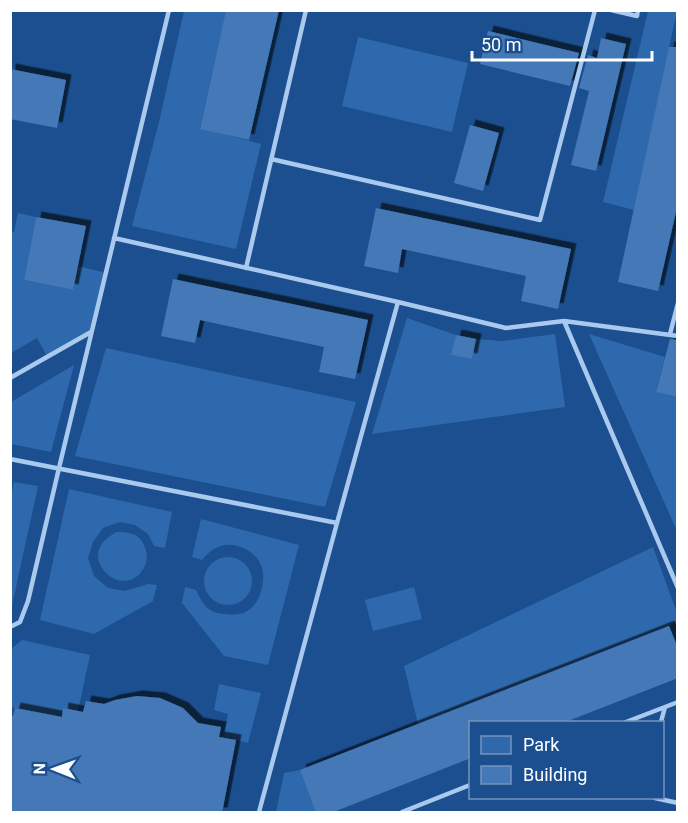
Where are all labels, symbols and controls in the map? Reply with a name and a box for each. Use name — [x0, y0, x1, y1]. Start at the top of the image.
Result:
scale bar — [472, 24, 652, 62]
text: 50 m — [481, 34, 521, 55]
legend — [469, 721, 664, 799]
text: Park — [523, 734, 560, 755]
north arrow — [24, 739, 84, 799]
text: N — [30, 763, 49, 775]
text: Building — [523, 764, 587, 785]

